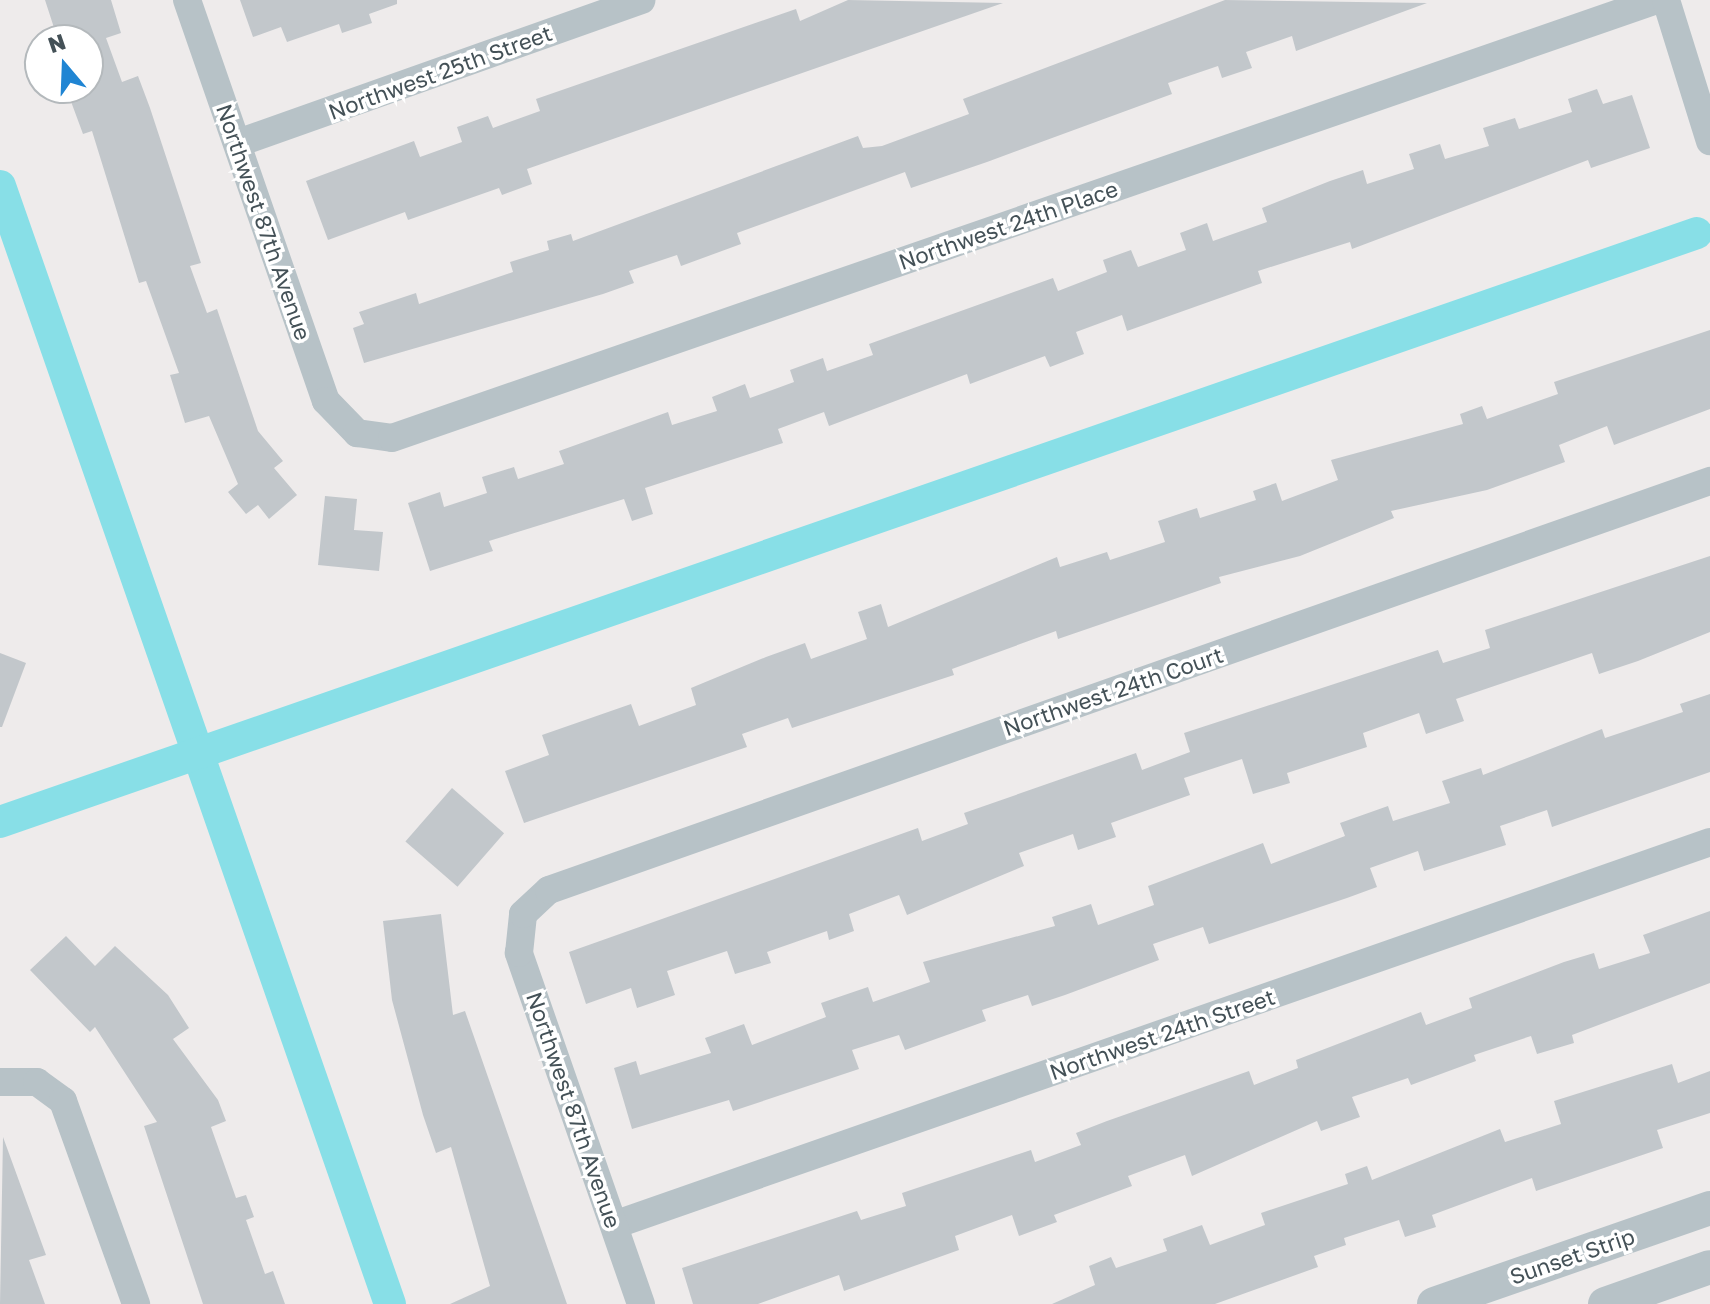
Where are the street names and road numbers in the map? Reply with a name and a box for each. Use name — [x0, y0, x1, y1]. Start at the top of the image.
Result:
street label: Northwest 25th Street — [325, 19, 555, 125]
street label: Northwest 87th Avenue — [211, 100, 317, 344]
street label: Northwest 24th Place — [895, 175, 1121, 275]
street label: Northwest 24th Court — [1000, 641, 1226, 741]
street label: Northwest 24th Street — [1046, 983, 1278, 1085]
street label: Northwest 87th Avenue — [521, 988, 627, 1232]
street label: Sunset Strip — [1506, 1222, 1638, 1290]

